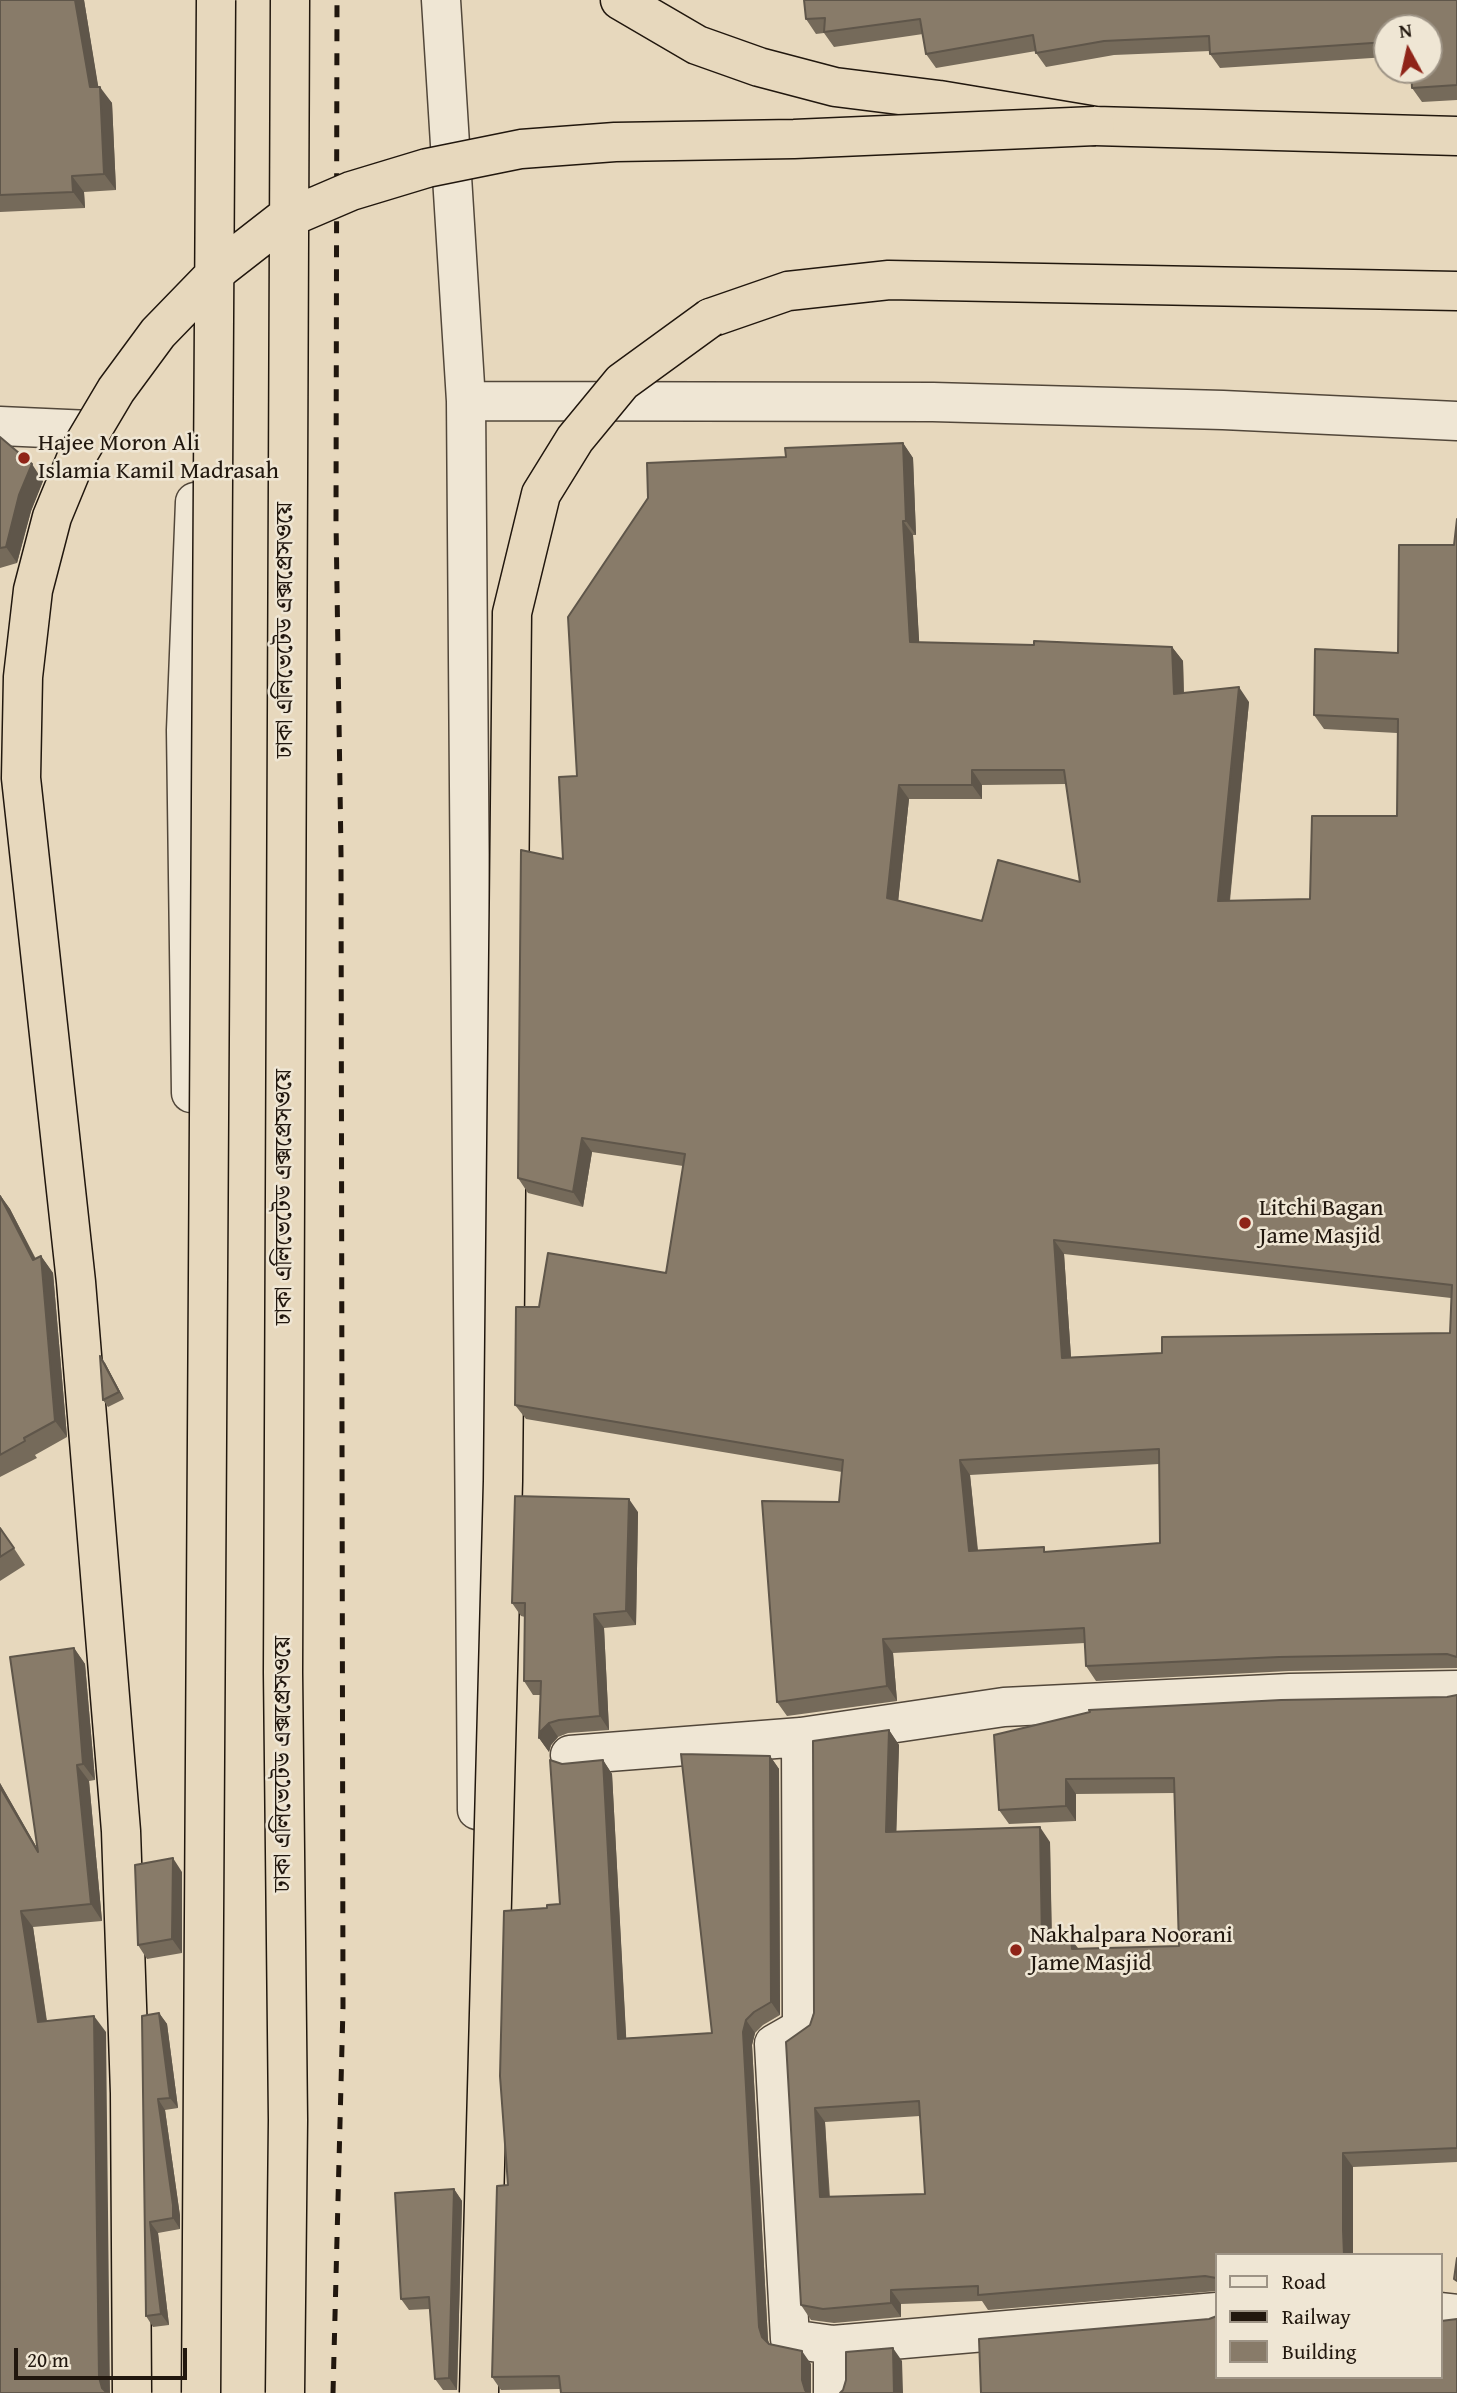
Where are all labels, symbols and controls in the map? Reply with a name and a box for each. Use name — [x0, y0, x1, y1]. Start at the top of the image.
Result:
north arrow — [1373, 14, 1443, 84]
text: N — [1397, 15, 1414, 45]
place label: Hajee Moron Ali Islamia Kamil Madrasah — [38, 430, 279, 486]
marker: Hajee Moron Ali Islamia Kamil Madrasah — [16, 450, 32, 466]
street label: ঢাকা এলিভেটেড এক্সপ্রেসওয়ে — [272, 502, 300, 758]
street label: ঢাকা এলিভেটেড এক্সপ্রেসওয়ে — [271, 1069, 299, 1325]
place label: Litchi Bagan Jame Masjid — [1259, 1195, 1383, 1251]
marker: Litchi Bagan Jame Masjid — [1237, 1215, 1253, 1231]
street label: ঢাকা এলিভেটেড এক্সপ্রেসওয়ে — [270, 1636, 298, 1892]
place label: Nakhalpara Noorani Jame Masjid — [1030, 1922, 1233, 1978]
marker: Nakhalpara Noorani Jame Masjid — [1008, 1942, 1024, 1958]
legend — [1216, 2253, 1443, 2379]
text: Road — [1282, 2266, 1326, 2297]
text: Railway — [1282, 2301, 1351, 2332]
scale bar — [18, 2334, 191, 2378]
text: Building — [1282, 2336, 1356, 2367]
text: 20 m — [27, 2344, 69, 2375]

